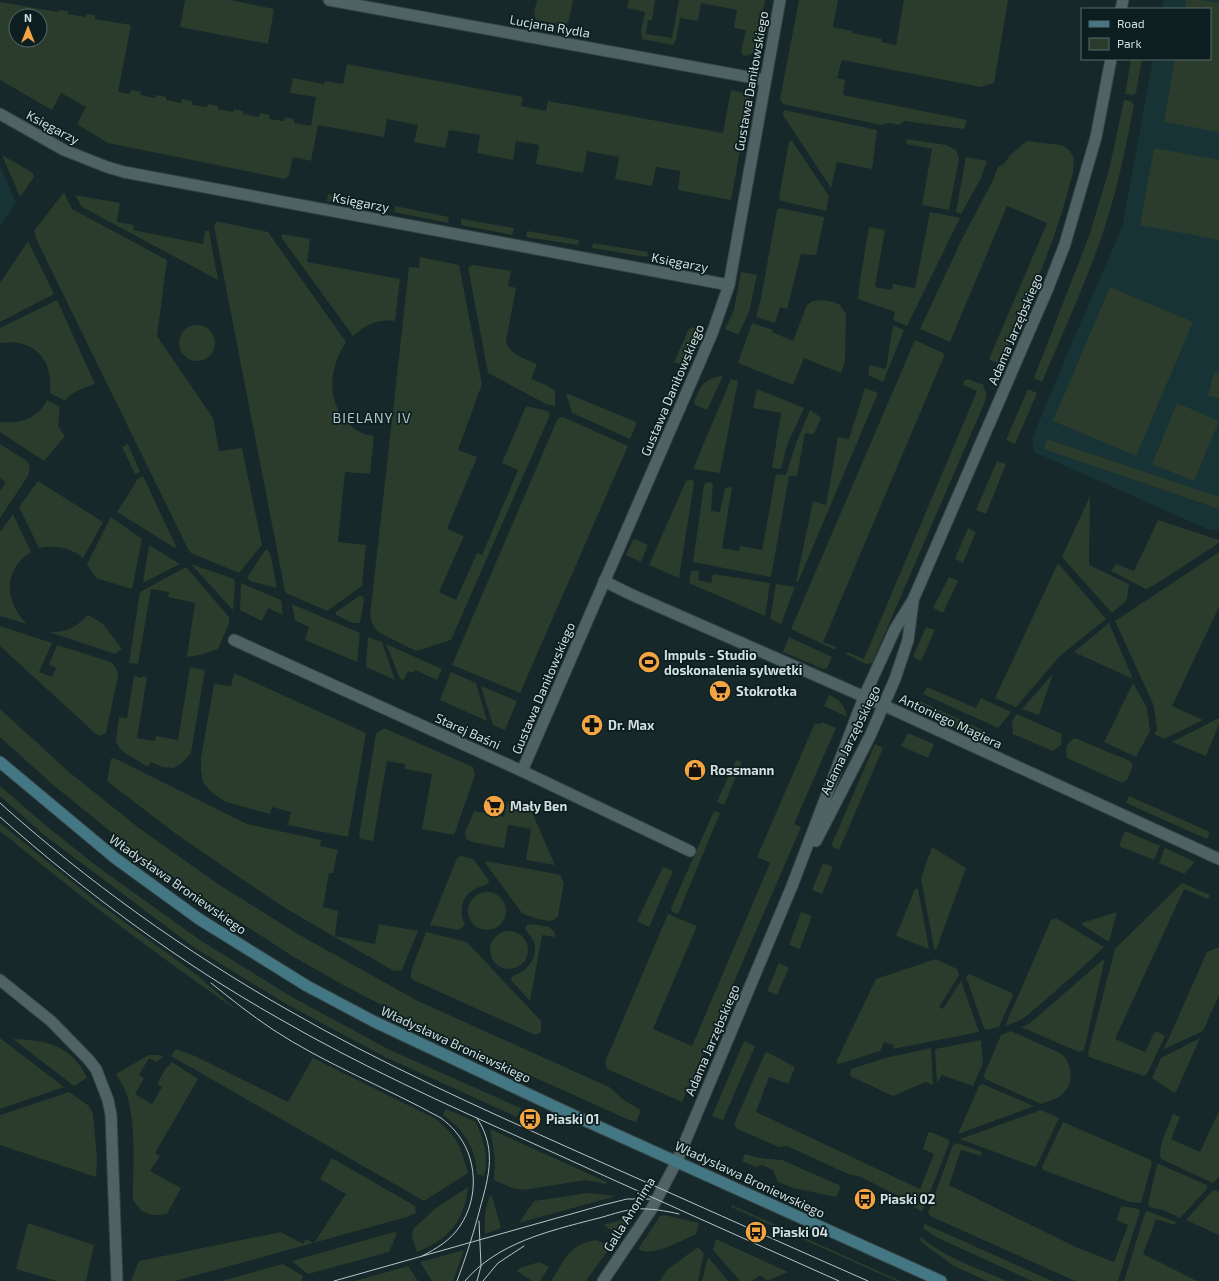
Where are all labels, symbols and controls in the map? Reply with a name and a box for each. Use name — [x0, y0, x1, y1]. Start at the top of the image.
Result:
north arrow — [8, 8, 48, 48]
legend — [1081, 8, 1211, 60]
street label: Gustawa Daniłowskiego — [731, 10, 771, 152]
text: N — [24, 11, 32, 24]
street label: Lucjana Rydla — [508, 11, 592, 41]
text: Road — [1117, 16, 1145, 30]
text: Park — [1117, 36, 1142, 50]
street label: Księgarzy — [24, 106, 82, 148]
street label: Księgarzy — [331, 189, 391, 215]
street label: Księgarzy — [650, 249, 710, 275]
street label: Adama Jarzębskiego — [984, 271, 1046, 387]
street label: Gustawa Daniłowskiego — [637, 322, 707, 458]
district label: BIELANY IV — [333, 409, 411, 426]
street label: Gustawa Daniłowskiego — [508, 620, 578, 756]
place label: Impuls - Studio doskonalenia sylwetki — [664, 647, 802, 678]
sports icon: Impuls - Studio doskonalenia sylwetki — [636, 649, 662, 675]
supermarket icon: Stokrotka — [707, 678, 733, 704]
place label: Stokrotka — [736, 683, 797, 699]
street label: Adama Jarzębskiego — [817, 683, 883, 797]
street label: Antoniego Magiera — [897, 690, 1005, 752]
street label: Starej Baśni — [433, 709, 503, 753]
pharmacy icon: Dr. Max — [579, 712, 605, 738]
place label: Dr. Max — [608, 717, 655, 733]
shop icon: Rossmann — [682, 757, 708, 783]
place label: Rossmann — [710, 762, 774, 778]
supermarket icon: Mały Ben — [481, 793, 507, 819]
place label: Mały Ben — [510, 798, 567, 814]
street label: Władysława Broniewskiego — [106, 830, 250, 938]
street label: Adama Jarzębskiego — [681, 982, 743, 1098]
street label: Władysława Broniewskiego — [378, 1002, 534, 1086]
bus stop icon: Piaski 01 — [517, 1106, 543, 1132]
place label: Piaski 01 — [546, 1111, 599, 1127]
street label: Władysława Broniewskiego — [672, 1137, 828, 1221]
street label: Galla Anonima — [600, 1174, 658, 1254]
bus stop icon: Piaski 02 — [852, 1186, 878, 1212]
place label: Piaski 02 — [880, 1191, 935, 1207]
bus stop icon: Piaski 04 — [743, 1219, 769, 1245]
place label: Piaski 04 — [772, 1224, 828, 1240]

